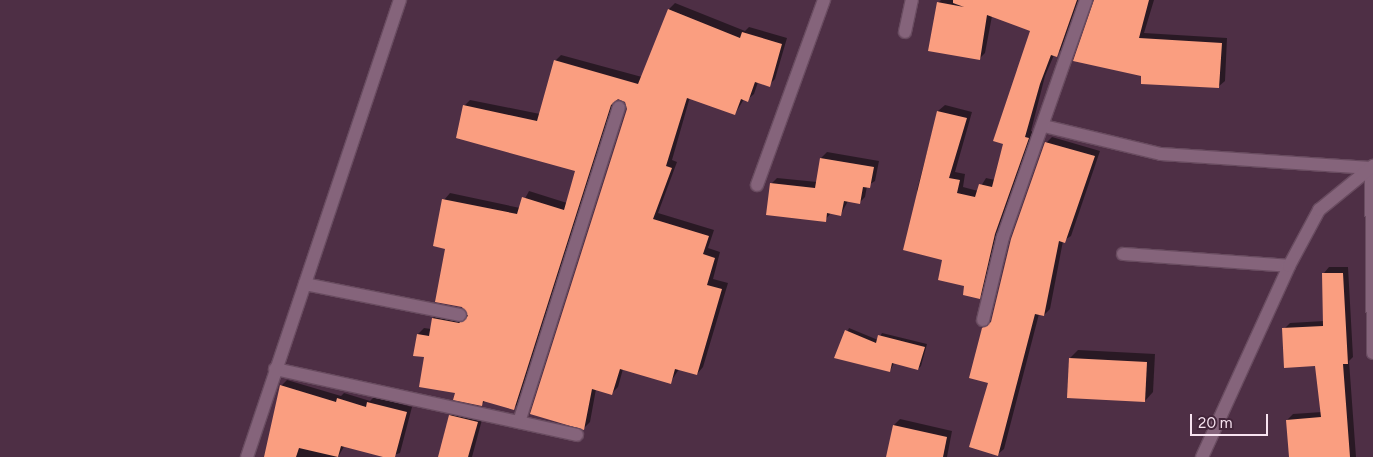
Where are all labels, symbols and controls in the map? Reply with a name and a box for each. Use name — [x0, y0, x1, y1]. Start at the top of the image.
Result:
scale bar — [1193, 404, 1270, 436]
text: 20 m — [1198, 414, 1232, 432]

